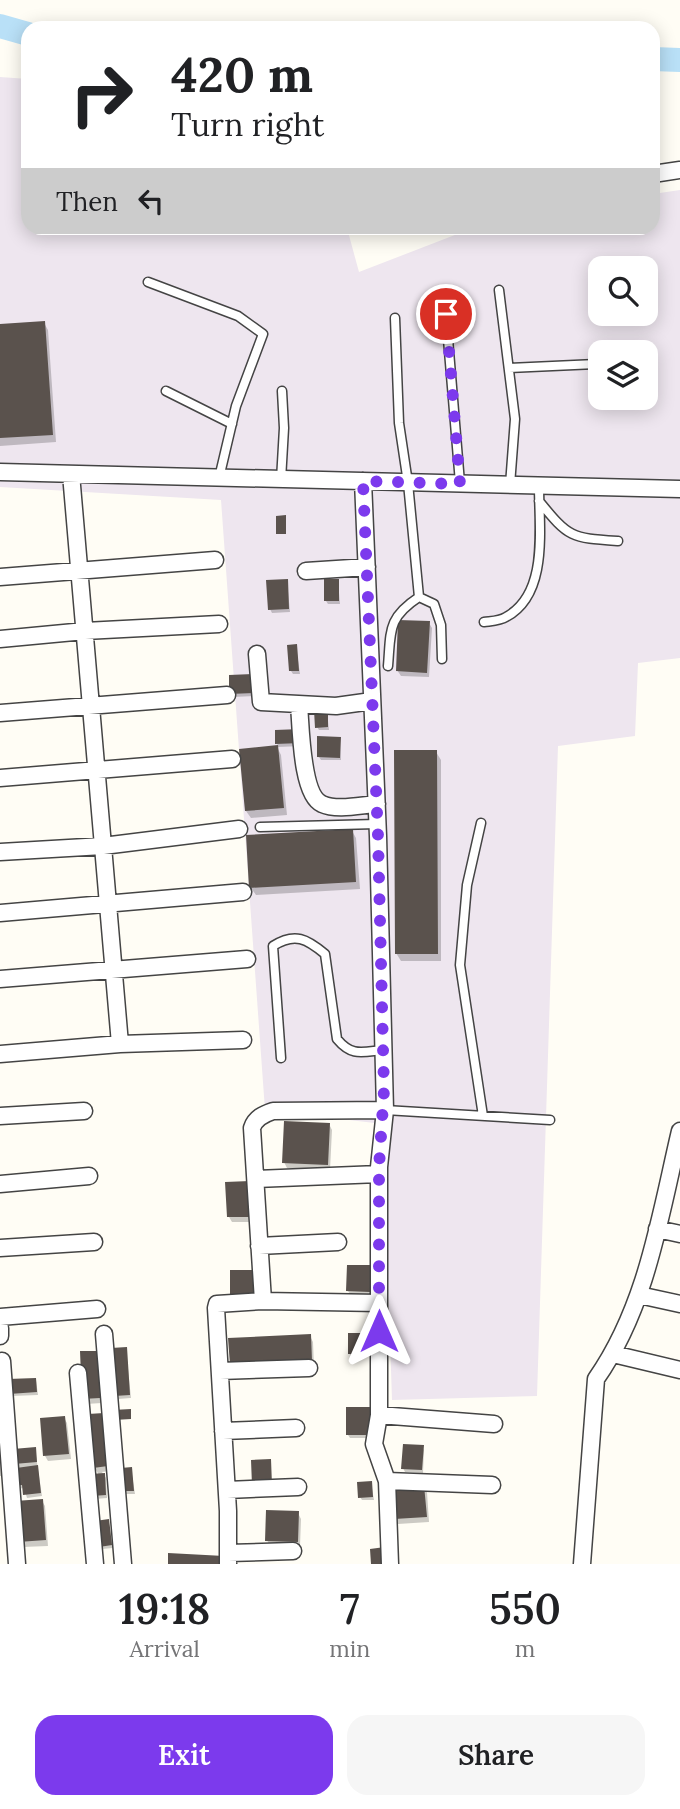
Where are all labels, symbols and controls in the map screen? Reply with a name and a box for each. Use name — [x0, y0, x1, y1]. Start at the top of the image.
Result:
text: 420 m — [171, 43, 313, 105]
icon: right — [56, 49, 147, 140]
text: Turn right — [171, 104, 324, 145]
icon: left — [132, 182, 170, 220]
text: Then — [56, 185, 118, 218]
map controls — [588, 256, 658, 410]
button: search — [588, 256, 658, 326]
pin — [416, 284, 476, 344]
icon: arrive — [427, 295, 465, 333]
button: layers — [588, 340, 658, 410]
position arrow — [342, 1294, 416, 1368]
text: 19:18 — [119, 1582, 210, 1636]
text: 7 — [340, 1582, 360, 1636]
text: 550 — [489, 1582, 561, 1636]
text: Arrival — [129, 1634, 200, 1663]
text: min — [329, 1634, 370, 1663]
text: m — [515, 1634, 535, 1663]
button: Exit — [35, 1715, 333, 1795]
button: Share — [347, 1715, 645, 1795]

